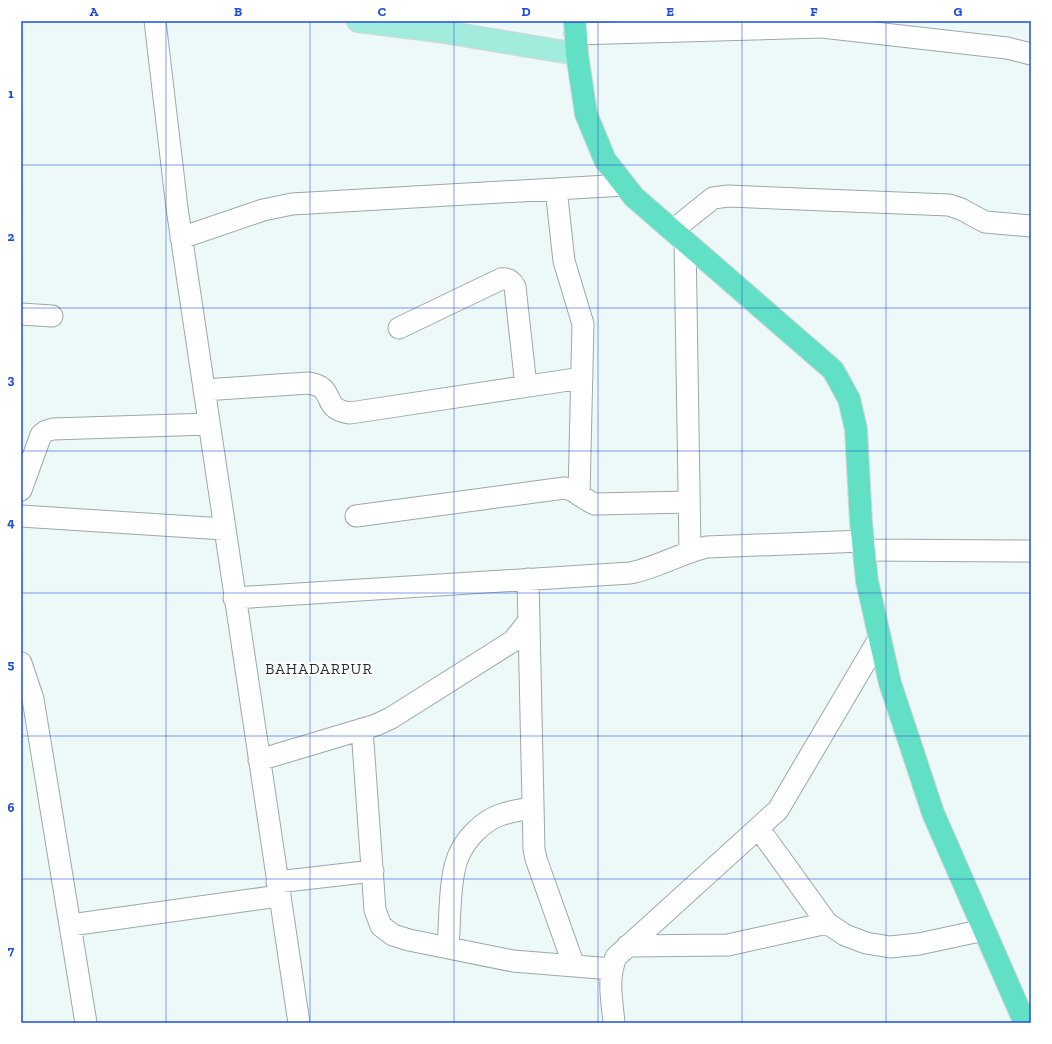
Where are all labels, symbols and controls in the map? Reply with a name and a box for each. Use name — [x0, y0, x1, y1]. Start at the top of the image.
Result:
text: A — [90, 4, 99, 19]
text: B — [234, 4, 242, 19]
text: C — [378, 4, 386, 19]
text: D — [521, 4, 531, 19]
text: E — [666, 4, 674, 19]
text: F — [810, 4, 818, 19]
text: G — [954, 4, 963, 19]
text: 1 — [8, 86, 14, 101]
text: 2 — [8, 229, 15, 244]
text: 3 — [8, 372, 15, 387]
text: 4 — [7, 515, 15, 530]
text: 5 — [8, 657, 15, 672]
district label: BAHADARPUR — [265, 660, 373, 678]
text: 6 — [8, 800, 15, 815]
text: 7 — [8, 943, 15, 958]

